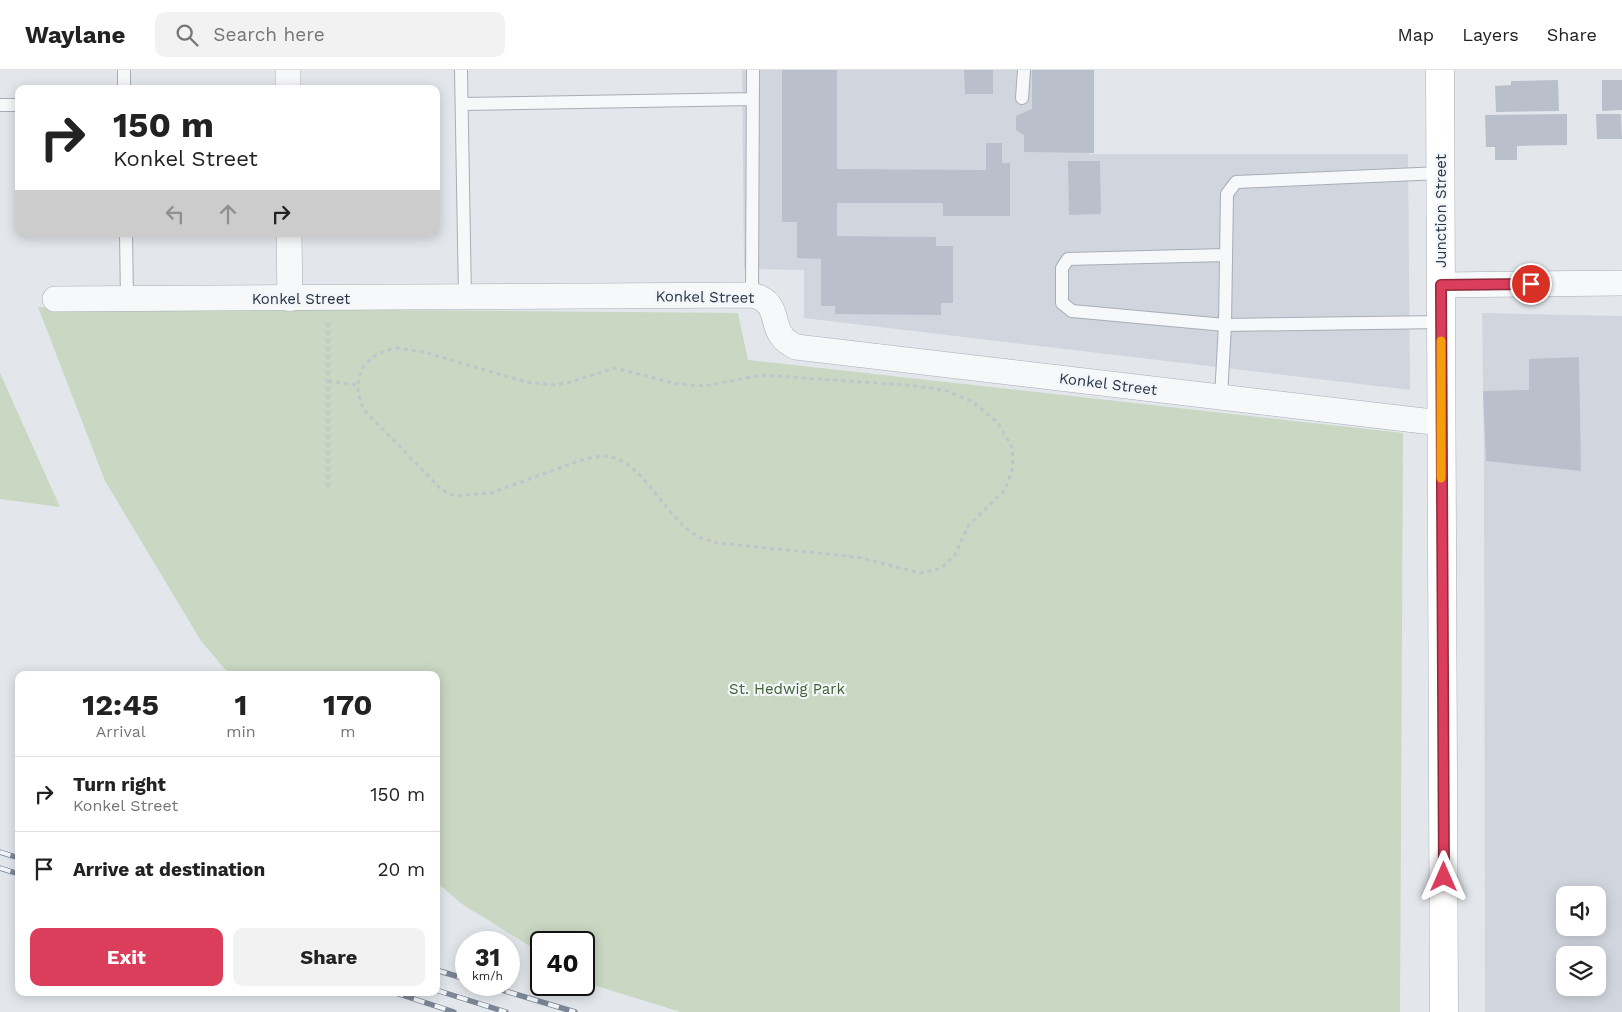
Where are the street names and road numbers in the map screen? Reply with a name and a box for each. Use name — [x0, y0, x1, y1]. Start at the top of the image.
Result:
street label: Junction Street — [1432, 153, 1450, 268]
street label: Konkel Street — [655, 287, 755, 307]
street label: Konkel Street — [252, 290, 351, 308]
street label: Konkel Street — [1058, 369, 1159, 399]

